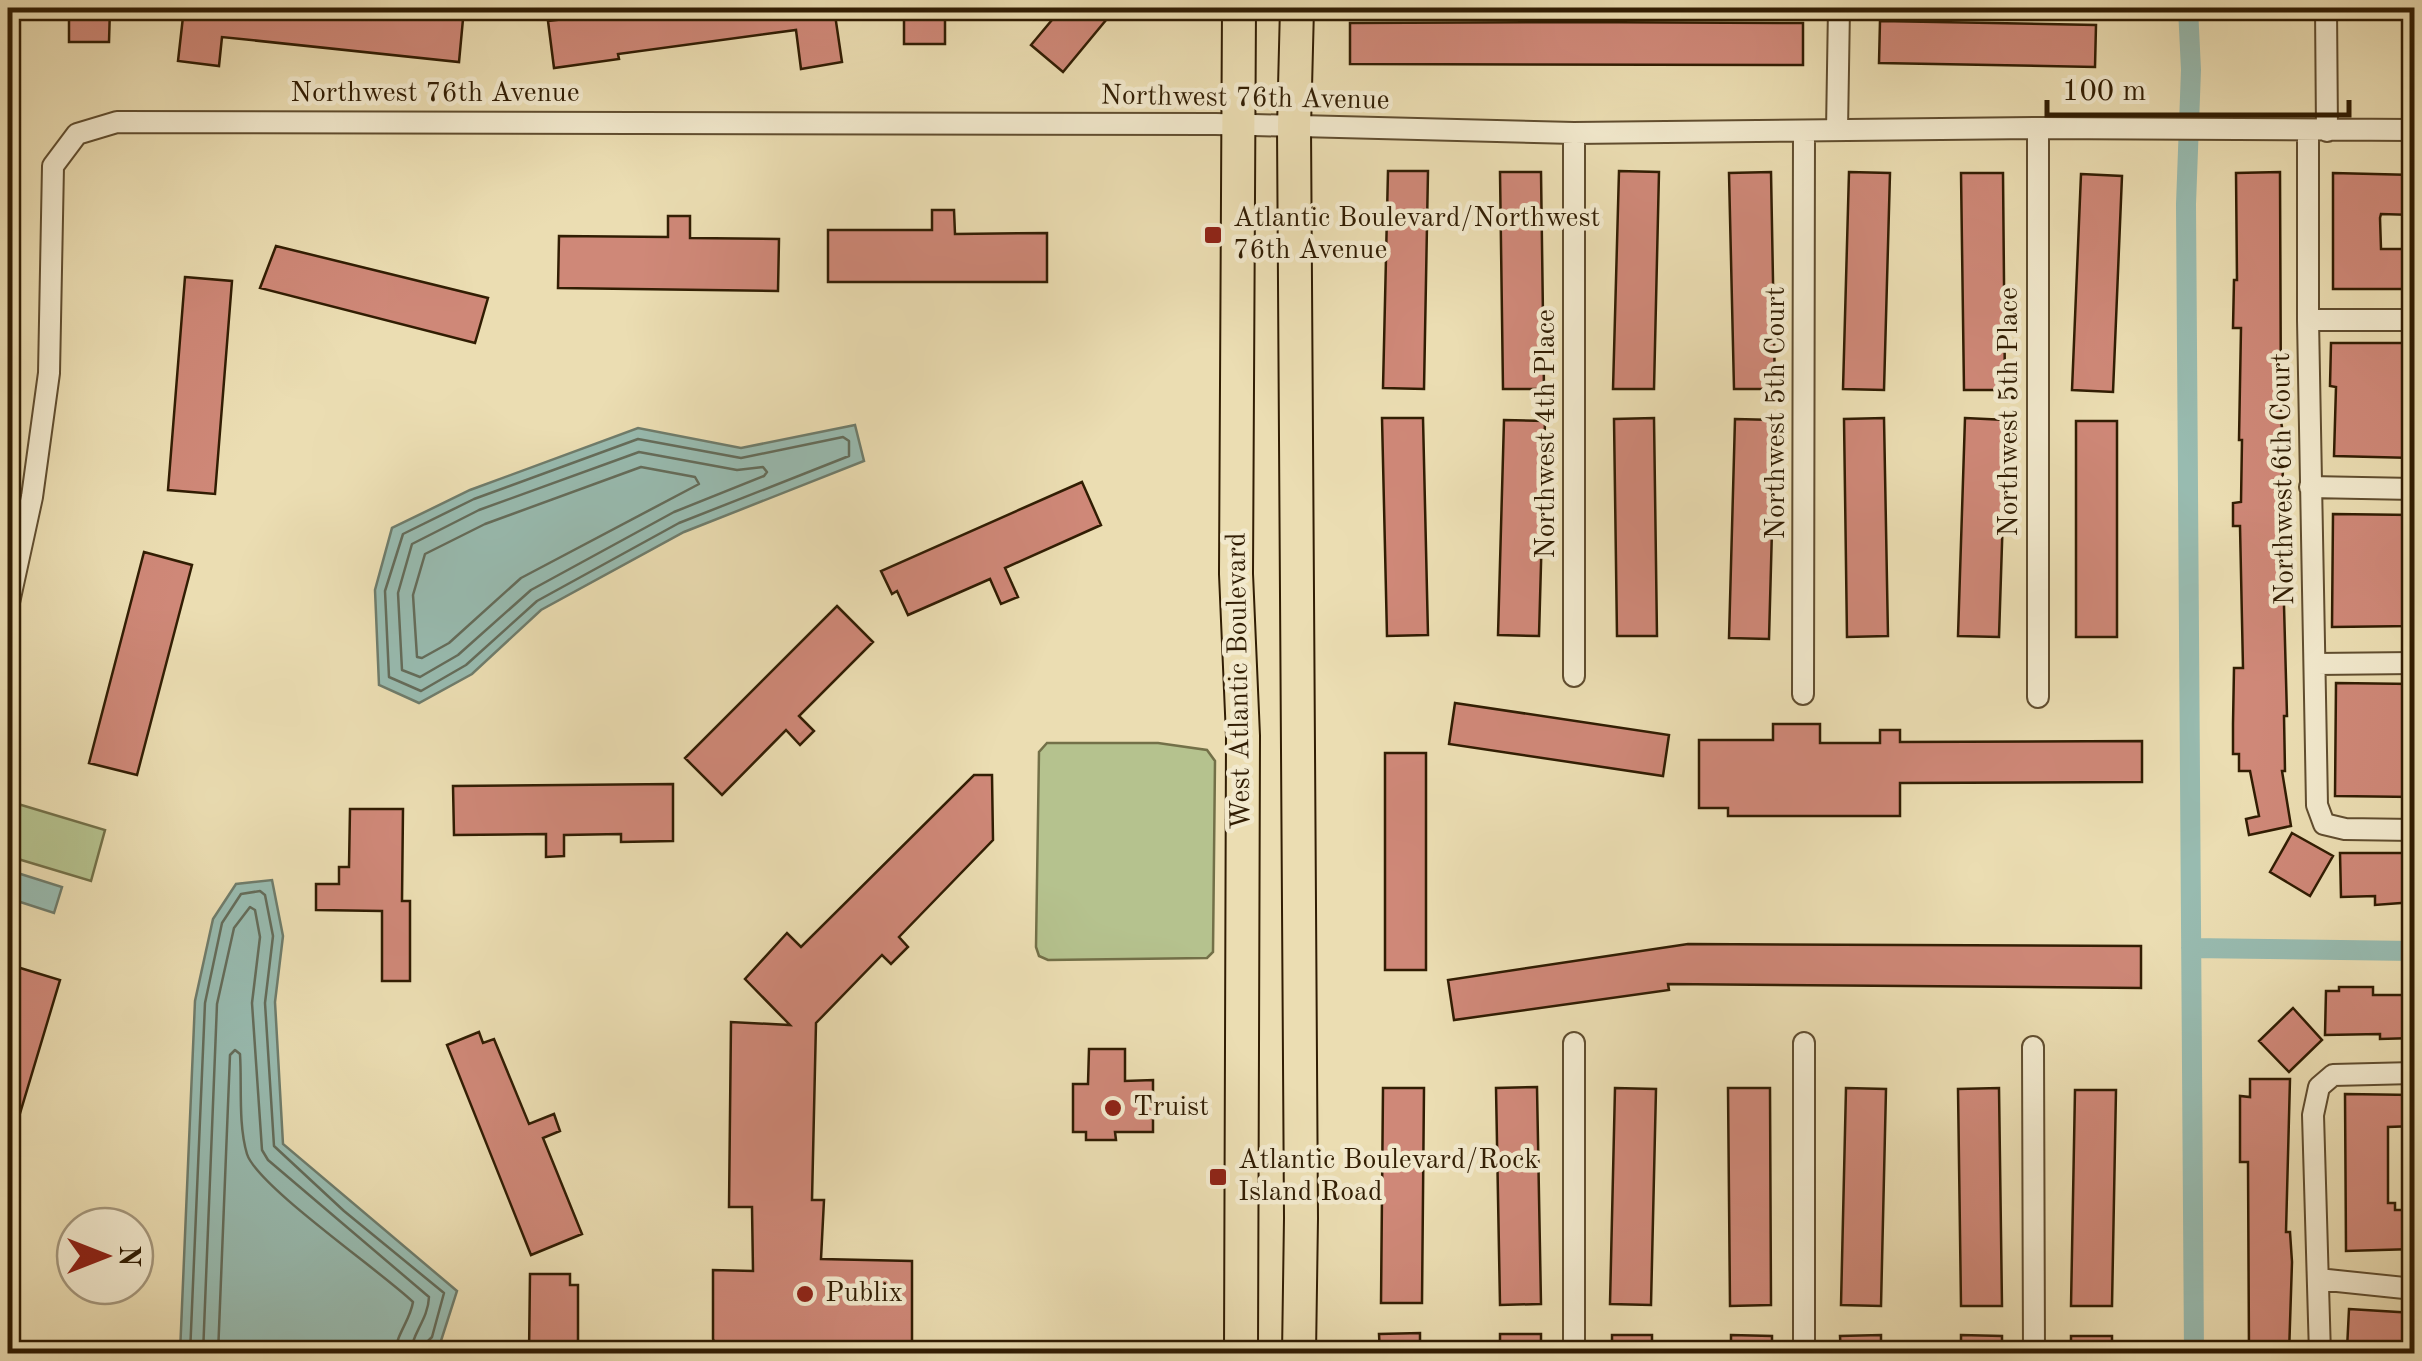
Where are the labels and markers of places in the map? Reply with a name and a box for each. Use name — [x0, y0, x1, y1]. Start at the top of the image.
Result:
place label: Atlantic Boulevard/Northwest 76th Avenue — [1233, 205, 1600, 265]
marker: Atlantic Boulevard/Northwest 76th Avenue — [1202, 224, 1224, 246]
place label: Truist — [1133, 1094, 1209, 1122]
marker: Truist — [1102, 1097, 1124, 1119]
place label: Atlantic Boulevard/Rock Island Road — [1238, 1147, 1539, 1207]
marker: Atlantic Boulevard/Rock Island Road — [1207, 1166, 1229, 1188]
place label: Publix — [825, 1280, 903, 1308]
marker: Publix — [794, 1283, 816, 1305]

